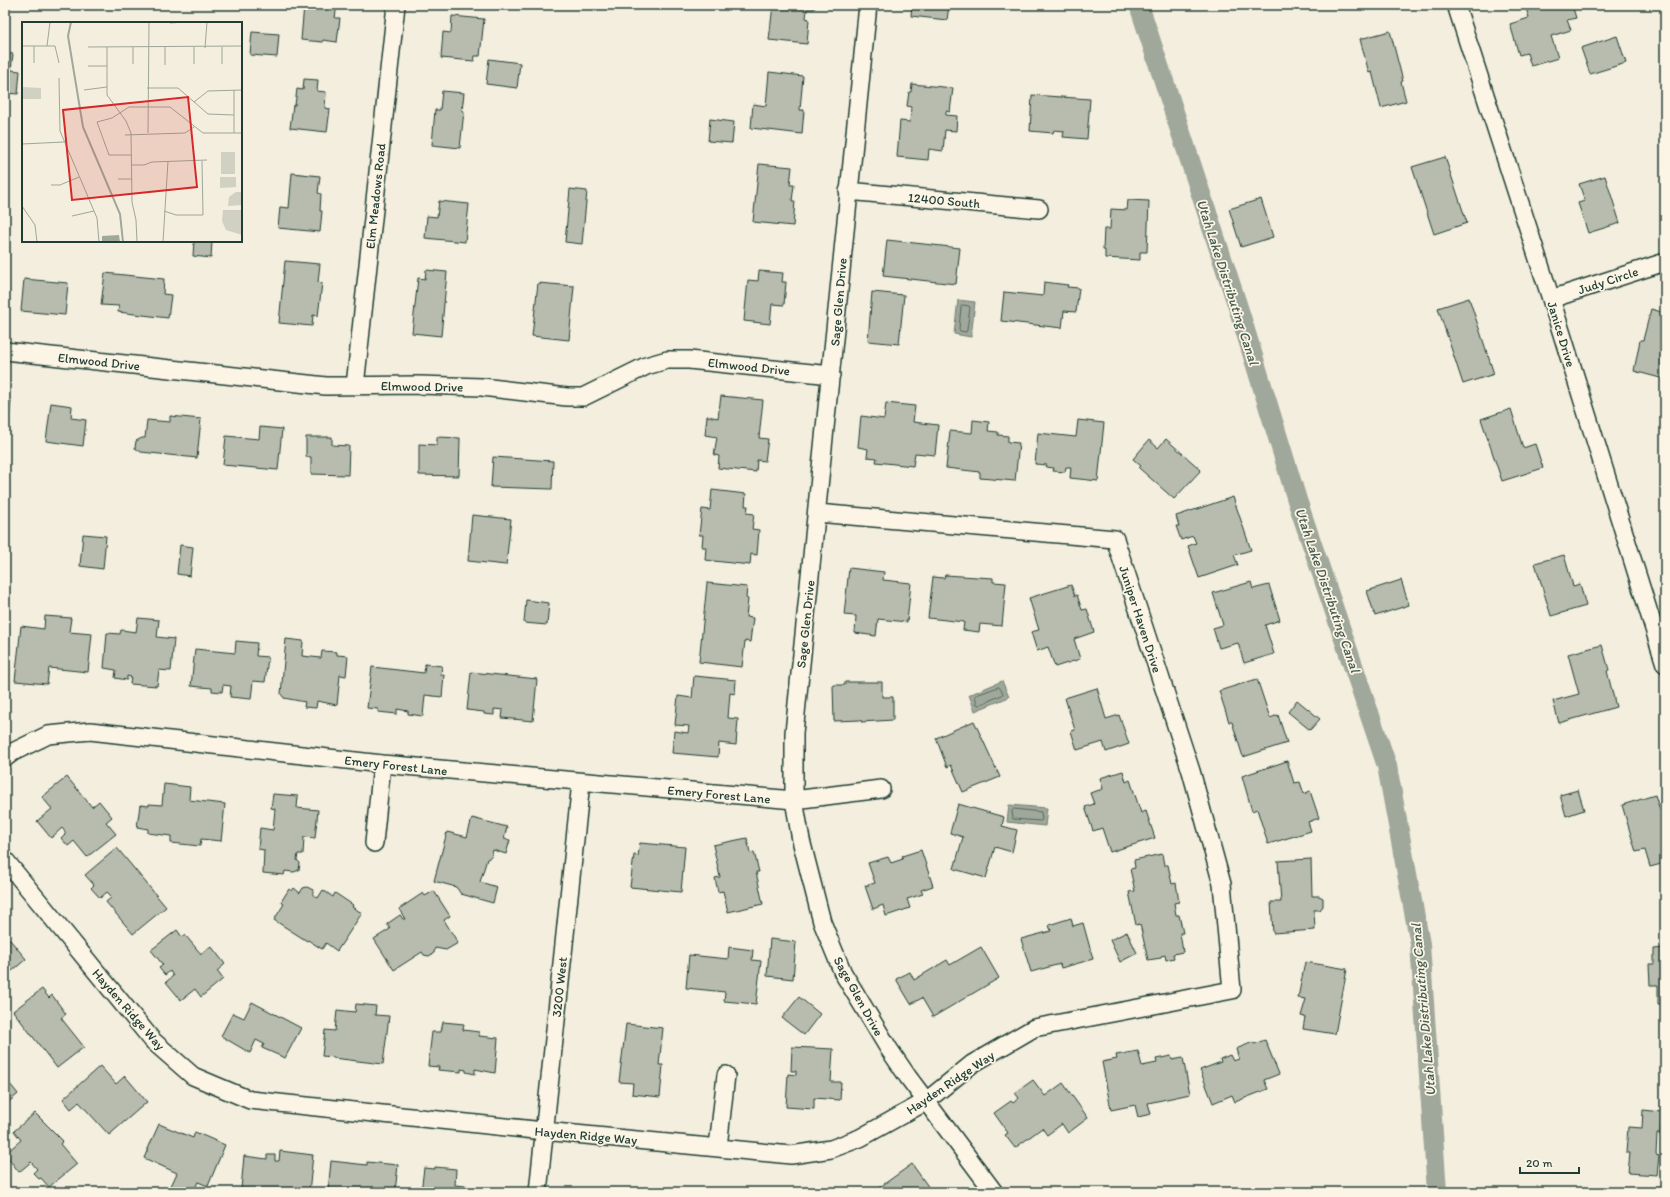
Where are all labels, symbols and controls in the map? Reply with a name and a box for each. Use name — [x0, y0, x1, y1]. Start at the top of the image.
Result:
inset map — [22, 22, 242, 242]
street label: Elm Meadows Road — [362, 142, 389, 250]
street label: 12400 South — [907, 190, 981, 211]
water label: Utah Lake Distributing Canal — [1193, 197, 1263, 368]
street label: Sage Glen Drive — [827, 257, 850, 347]
street label: Judy Circle — [1576, 264, 1640, 297]
street label: Janice Drive — [1544, 299, 1579, 369]
street label: Elmwood Drive — [57, 350, 141, 373]
street label: Elmwood Drive — [707, 355, 791, 378]
street label: Elmwood Drive — [381, 378, 463, 395]
water label: Utah Lake Distributing Canal — [1291, 506, 1364, 676]
street label: Juniper Haven Drive — [1116, 564, 1165, 675]
street label: Sage Glen Drive — [793, 579, 818, 669]
street label: Emery Forest Lane — [344, 753, 448, 778]
street label: Emery Forest Lane — [667, 783, 771, 806]
water label: Utah Lake Distributing Canal — [1407, 922, 1440, 1097]
street label: Sage Glen Drive — [831, 954, 887, 1039]
street label: 3200 West — [549, 956, 570, 1018]
street label: Hayden Ridge Way — [89, 966, 168, 1053]
street label: Hayden Ridge Way — [903, 1047, 997, 1117]
street label: Hayden Ridge Way — [534, 1124, 638, 1147]
scale bar — [1520, 1149, 1579, 1175]
text: 20 m — [1526, 1156, 1553, 1170]

